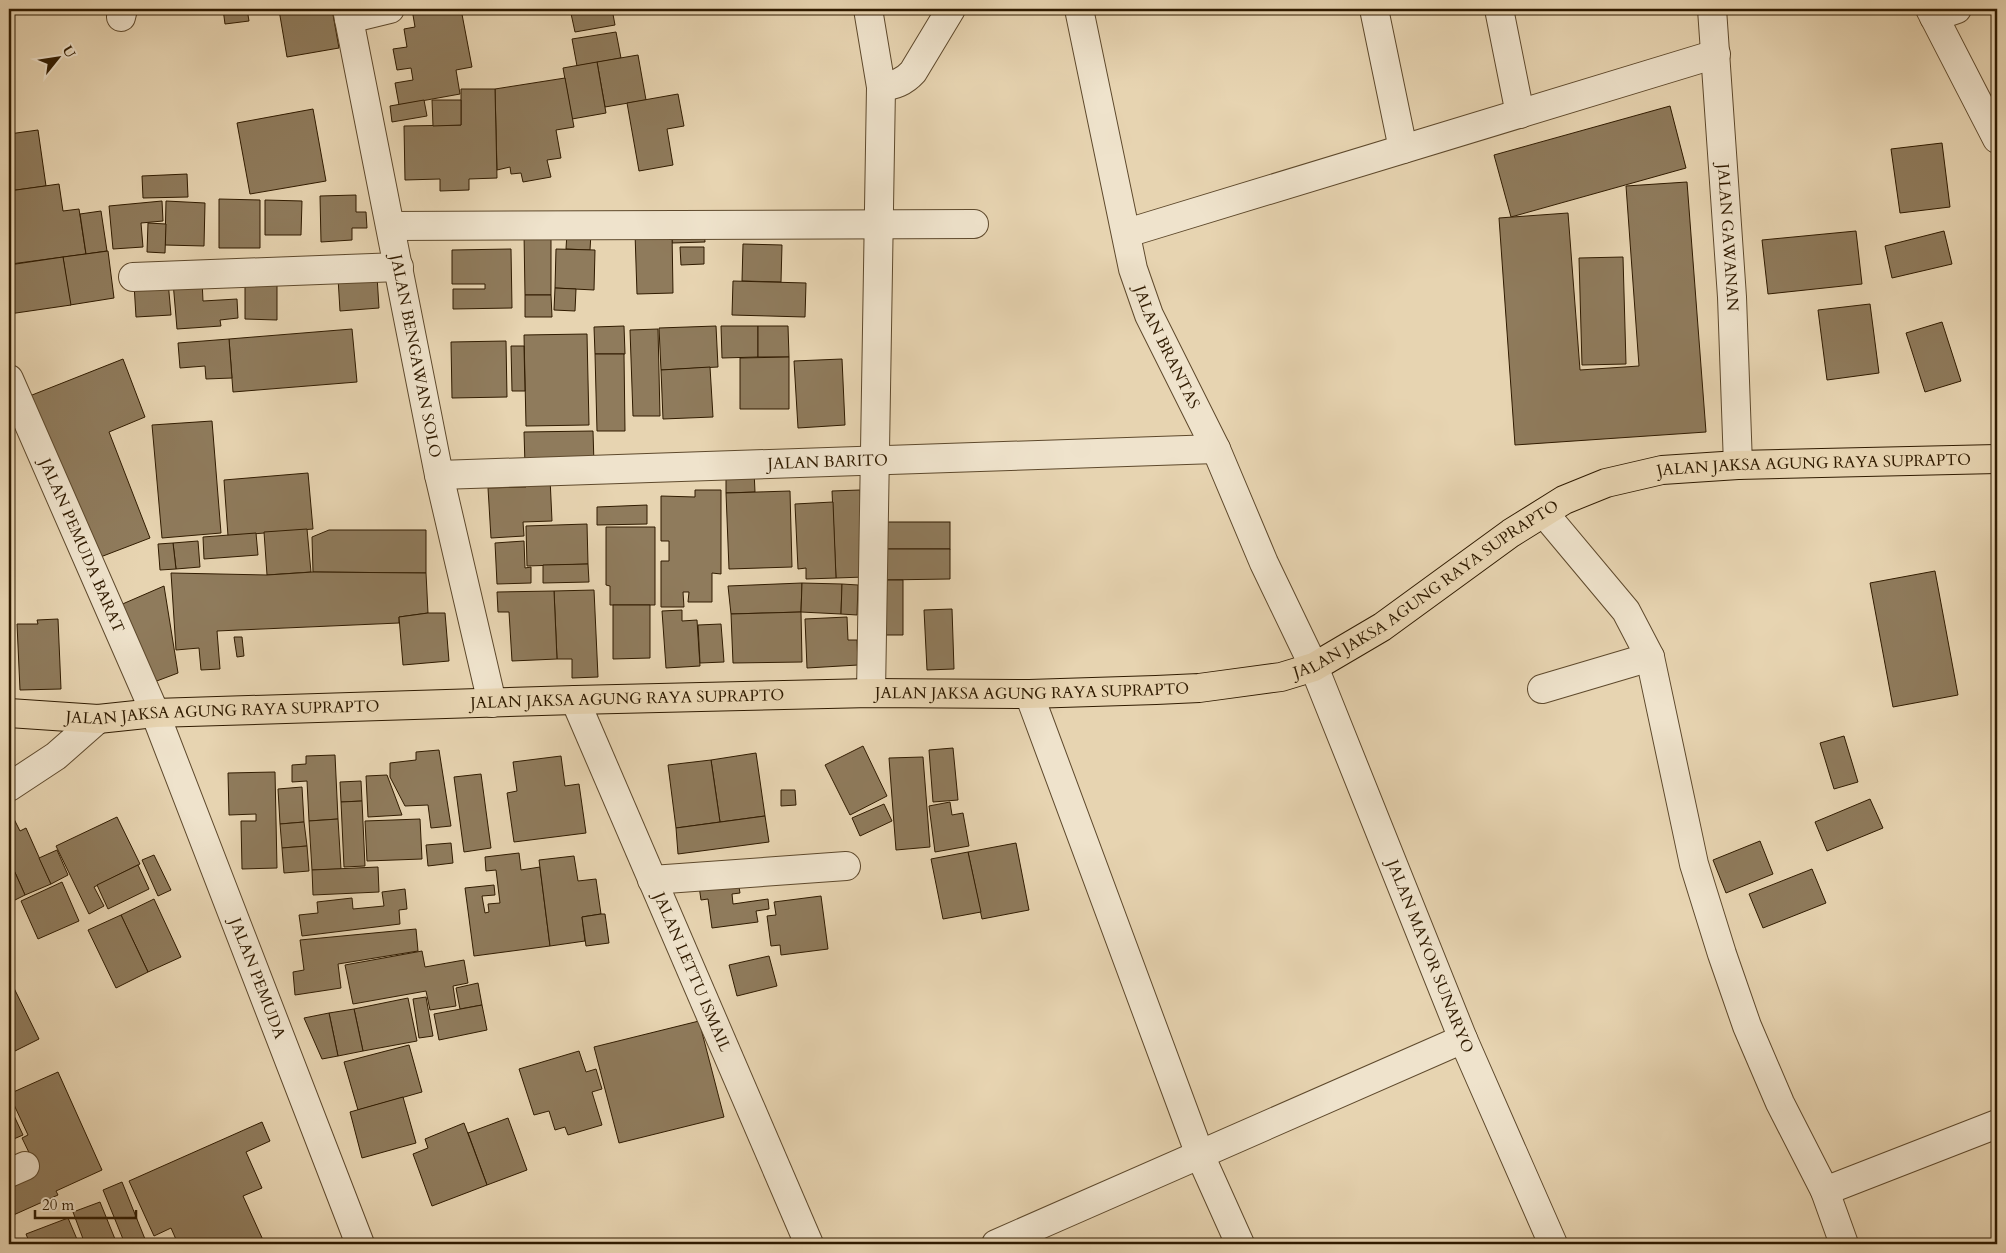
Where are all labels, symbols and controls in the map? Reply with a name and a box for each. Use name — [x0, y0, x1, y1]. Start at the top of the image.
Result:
north arrow — [32, 32, 82, 82]
text: U — [58, 42, 80, 62]
street label: JALAN GAWANAN — [1712, 161, 1744, 312]
street label: JALAN BENGAWAN SOLO — [384, 251, 446, 460]
street label: JALAN BRANTAS — [1128, 281, 1205, 413]
street label: JALAN BARITO — [765, 449, 888, 475]
street label: JALAN JAKSA AGUNG RAYA SUPRAPTO — [1653, 449, 1971, 482]
street label: JALAN PEMUDA BARAT — [33, 453, 130, 637]
street label: JALAN JAKSA AGUNG RAYA SUPRAPTO — [1289, 495, 1563, 684]
street label: JALAN JAKSA AGUNG RAYA SUPRAPTO — [873, 677, 1190, 705]
street label: JALAN JAKSA AGUNG RAYA SUPRAPTO — [468, 684, 785, 714]
street label: JALAN JAKSA AGUNG RAYA SUPRAPTO — [63, 695, 380, 730]
street label: JALAN MAYOR SUNARYO — [1381, 855, 1479, 1057]
street label: JALAN LETTU ISMAIL — [647, 887, 736, 1055]
street label: JALAN PEMUDA — [223, 913, 291, 1042]
scale bar — [35, 1188, 136, 1220]
text: 20 m — [42, 1195, 74, 1215]

